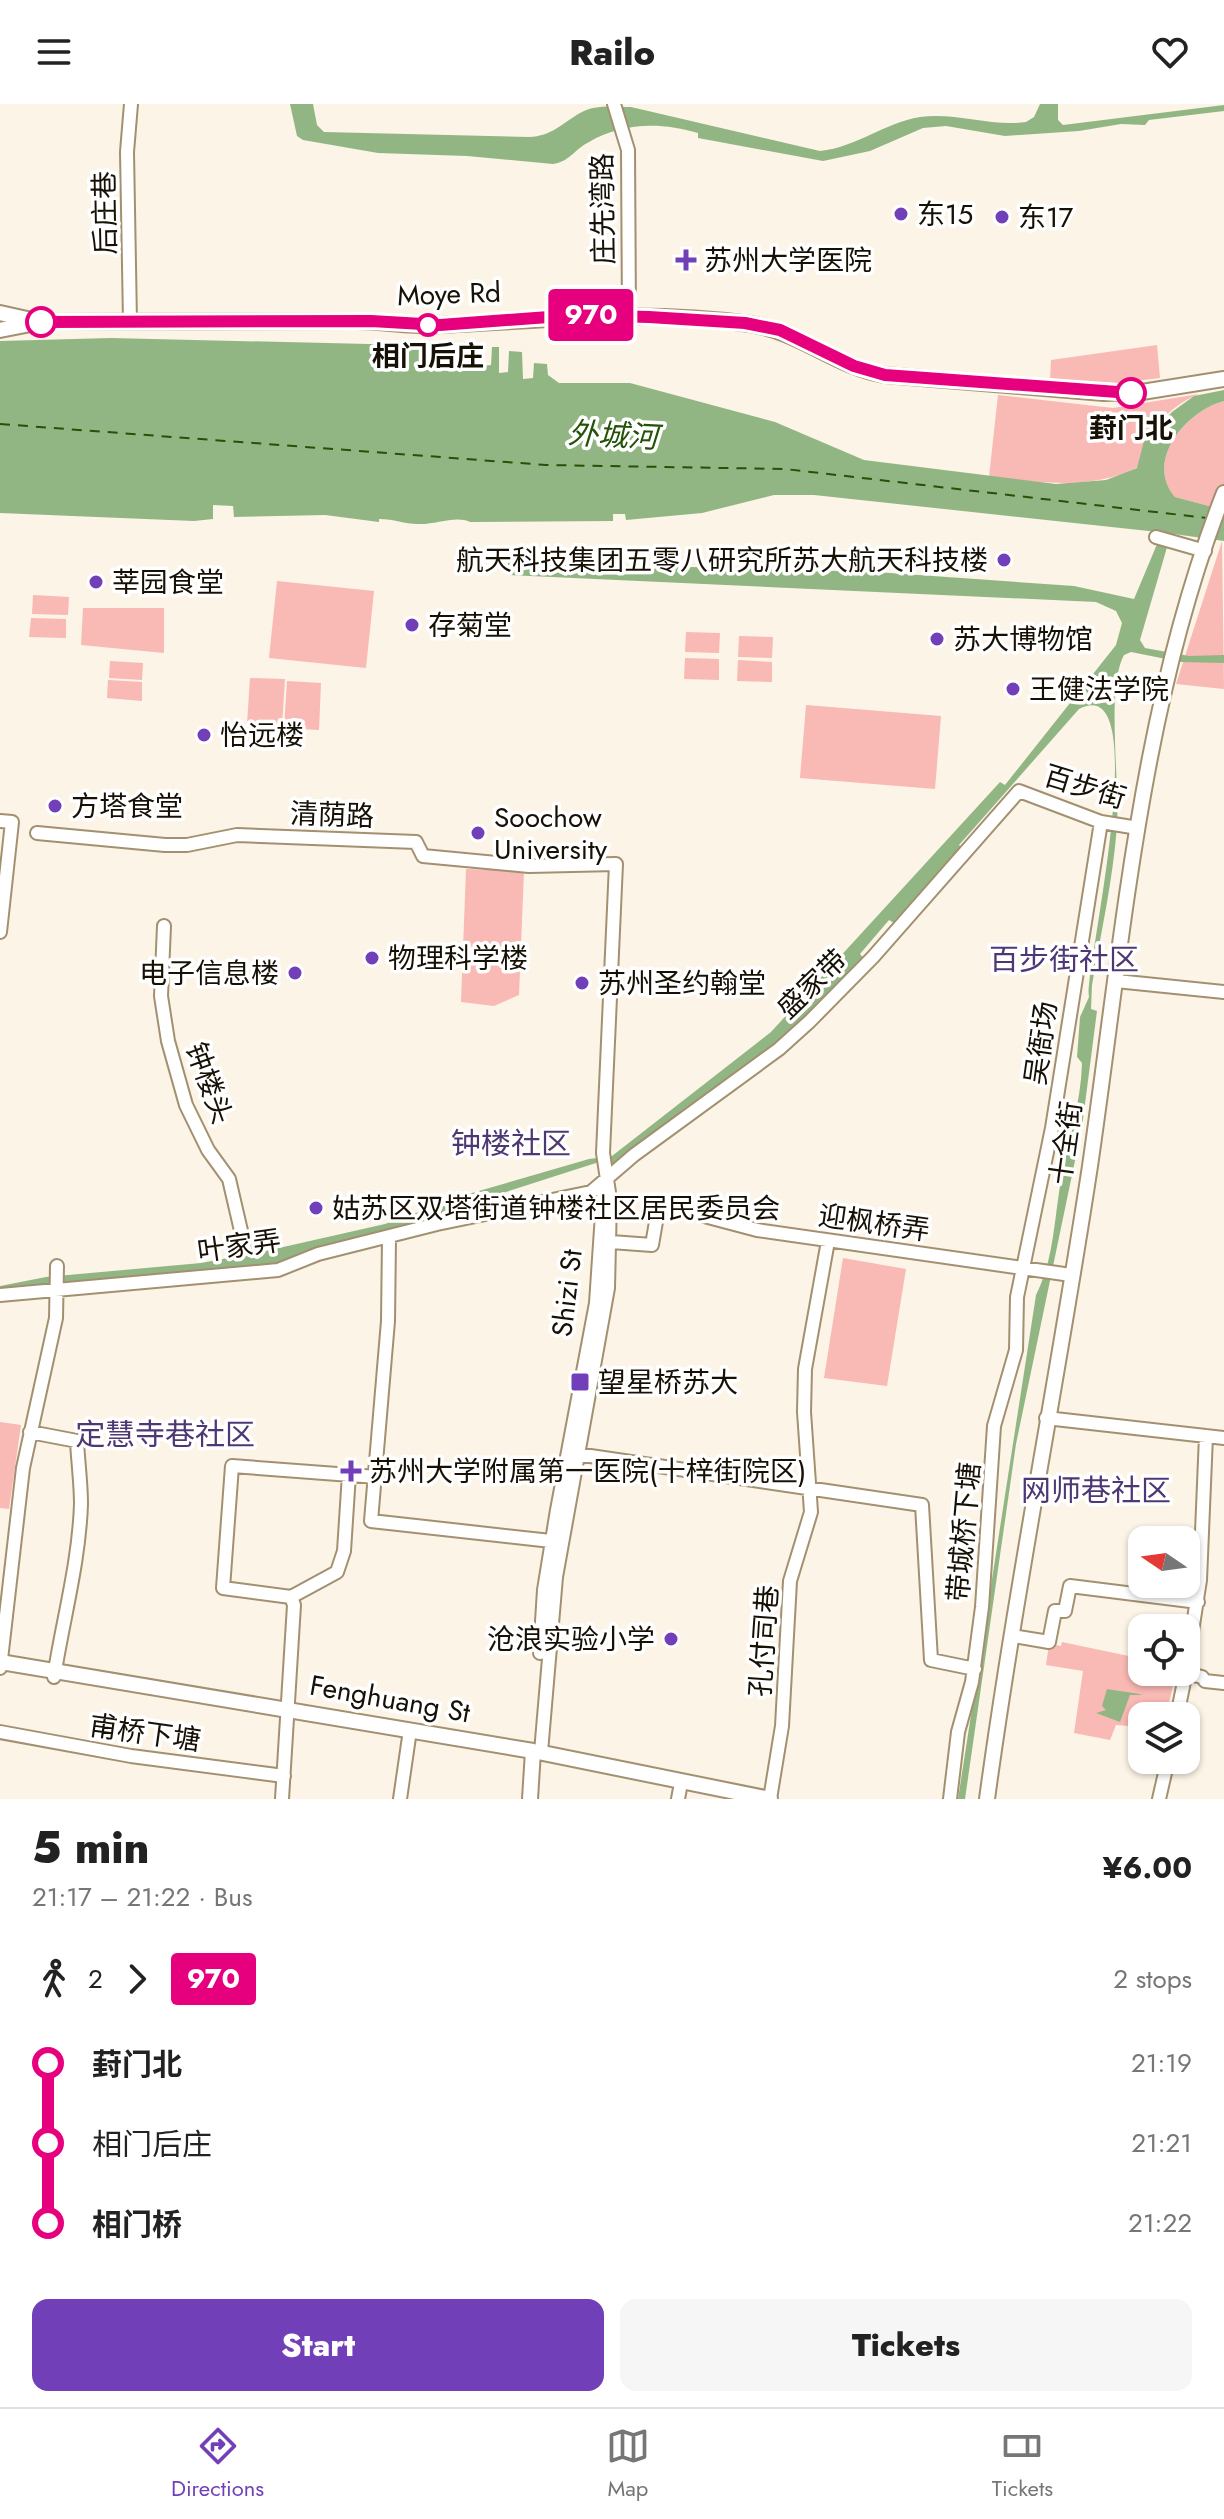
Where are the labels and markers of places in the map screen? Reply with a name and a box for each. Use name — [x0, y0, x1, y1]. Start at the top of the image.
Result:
place label: 东15 — [917, 194, 973, 235]
place label: 东17 — [1018, 197, 1074, 238]
marker: 东15 — [892, 205, 910, 223]
marker: 东17 — [993, 208, 1011, 226]
place label: 苏州大学医院 — [704, 240, 872, 281]
marker: 苏州大学医院 — [675, 249, 697, 271]
unlabelled marker — [26, 307, 56, 337]
marker: 相门后庄 — [417, 314, 439, 336]
place label: 相门后庄 — [372, 336, 484, 377]
marker: 葑门北 — [1116, 378, 1146, 408]
place label: 葑门北 — [1089, 408, 1173, 449]
place label: 航天科技集团五零八研究所苏大航天科技楼 — [456, 540, 988, 581]
marker: 航天科技集团五零八研究所苏大航天科技楼 — [995, 551, 1013, 569]
place label: 莘园食堂 — [112, 562, 224, 603]
marker: 莘园食堂 — [87, 573, 105, 591]
place label: 存菊堂 — [428, 605, 512, 646]
marker: 存菊堂 — [403, 616, 421, 634]
place label: 苏大博物馆 — [953, 619, 1093, 660]
marker: 苏大博物馆 — [928, 630, 946, 648]
place label: 王健法学院 — [1029, 669, 1169, 710]
marker: 王健法学院 — [1004, 680, 1022, 698]
place label: 怡远楼 — [220, 715, 304, 756]
marker: 怡远楼 — [195, 726, 213, 744]
place label: 方塔食堂 — [71, 786, 183, 827]
marker: 方塔食堂 — [46, 797, 64, 815]
place label: Soochow University — [494, 797, 608, 870]
marker: Soochow University — [469, 824, 487, 842]
place label: 物理科学楼 — [388, 938, 528, 979]
marker: 物理科学楼 — [363, 949, 381, 967]
place label: 电子信息楼 — [139, 953, 279, 994]
place label: 苏州圣约翰堂 — [598, 963, 766, 1004]
marker: 电子信息楼 — [286, 964, 304, 982]
marker: 苏州圣约翰堂 — [573, 974, 591, 992]
place label: 姑苏区双塔街道钟楼社区居民委员会 — [332, 1188, 780, 1229]
marker: 姑苏区双塔街道钟楼社区居民委员会 — [307, 1199, 325, 1217]
place label: 望星桥苏大 — [598, 1362, 738, 1403]
marker: 望星桥苏大 — [569, 1371, 591, 1393]
place label: 苏州大学附属第一医院(十梓街院区) — [369, 1451, 806, 1492]
marker: 苏州大学附属第一医院(十梓街院区) — [340, 1460, 362, 1482]
place label: 沧浪实验小学 — [487, 1619, 655, 1660]
marker: 沧浪实验小学 — [662, 1630, 680, 1648]

